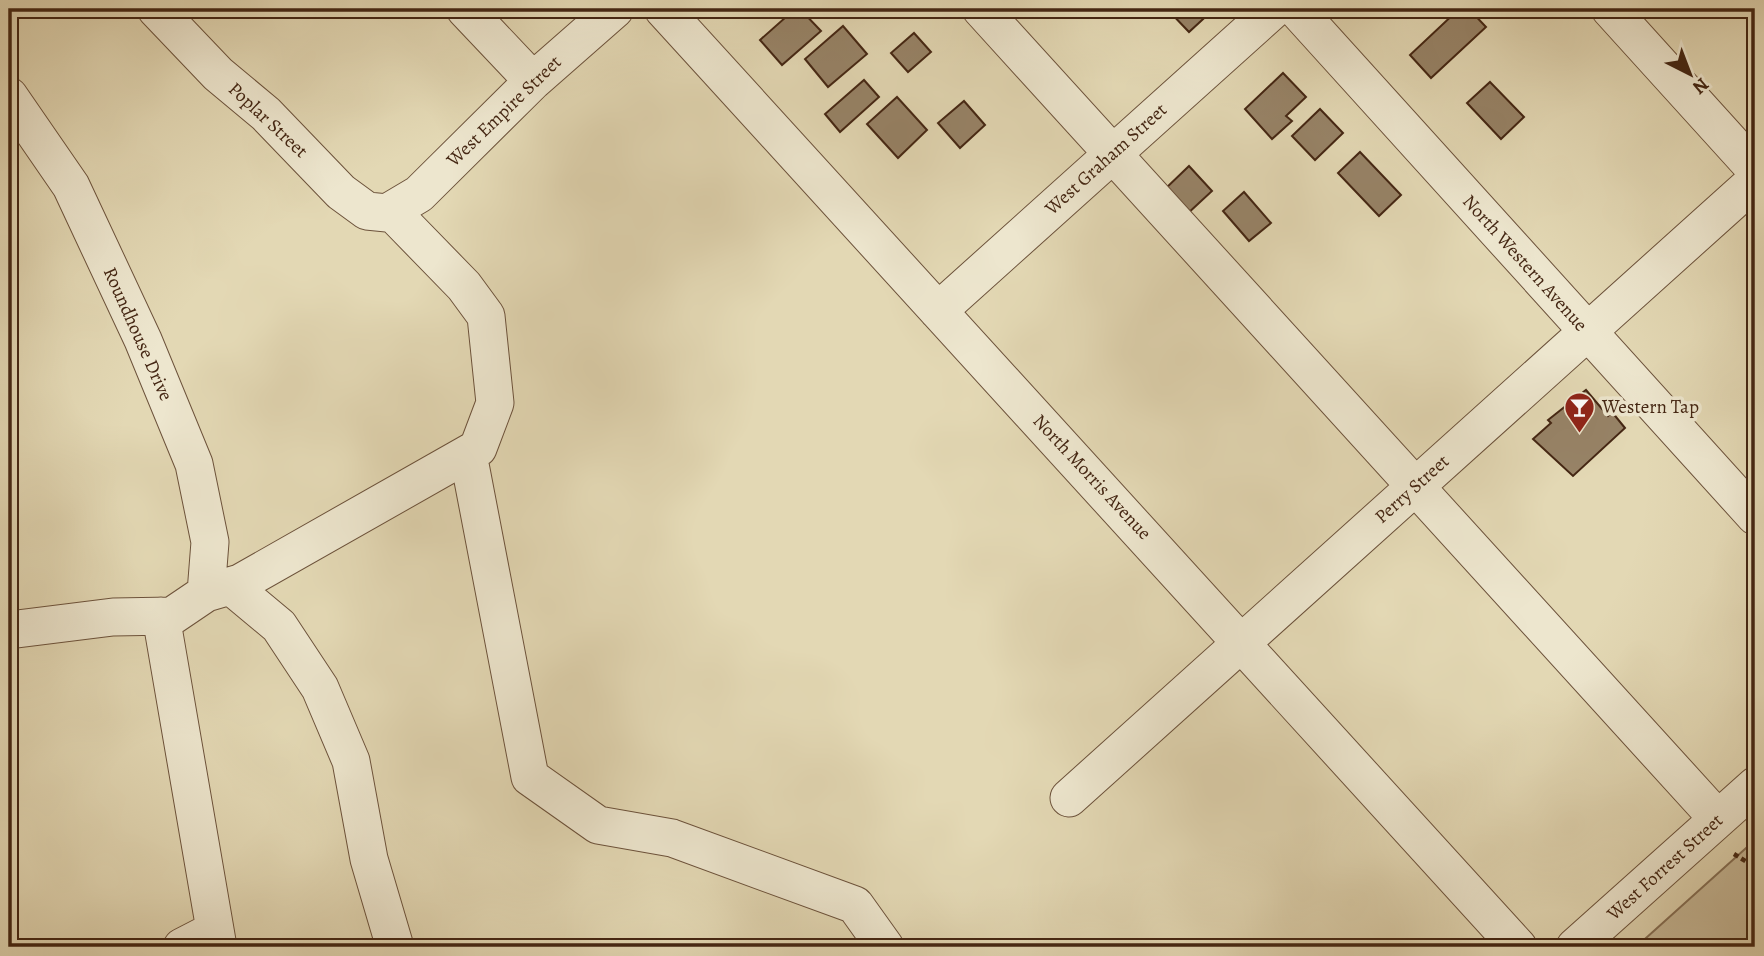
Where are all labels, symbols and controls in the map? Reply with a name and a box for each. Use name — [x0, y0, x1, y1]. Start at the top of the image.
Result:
north arrow — [1656, 38, 1726, 108]
street label: West Empire Street — [440, 49, 567, 173]
text: N — [1687, 72, 1715, 100]
street label: Poplar Street — [222, 76, 314, 164]
street label: West Graham Street — [1039, 97, 1173, 222]
street label: North Western Avenue — [1457, 189, 1593, 337]
street label: Roundhouse Drive — [97, 263, 179, 405]
bar icon: Western Tap — [1562, 390, 1596, 434]
place label: Western Tap — [1601, 394, 1699, 420]
street label: North Morris Avenue — [1027, 408, 1157, 546]
street label: Perry Street — [1369, 449, 1455, 529]
street label: West Forrest Street — [1601, 808, 1729, 927]

